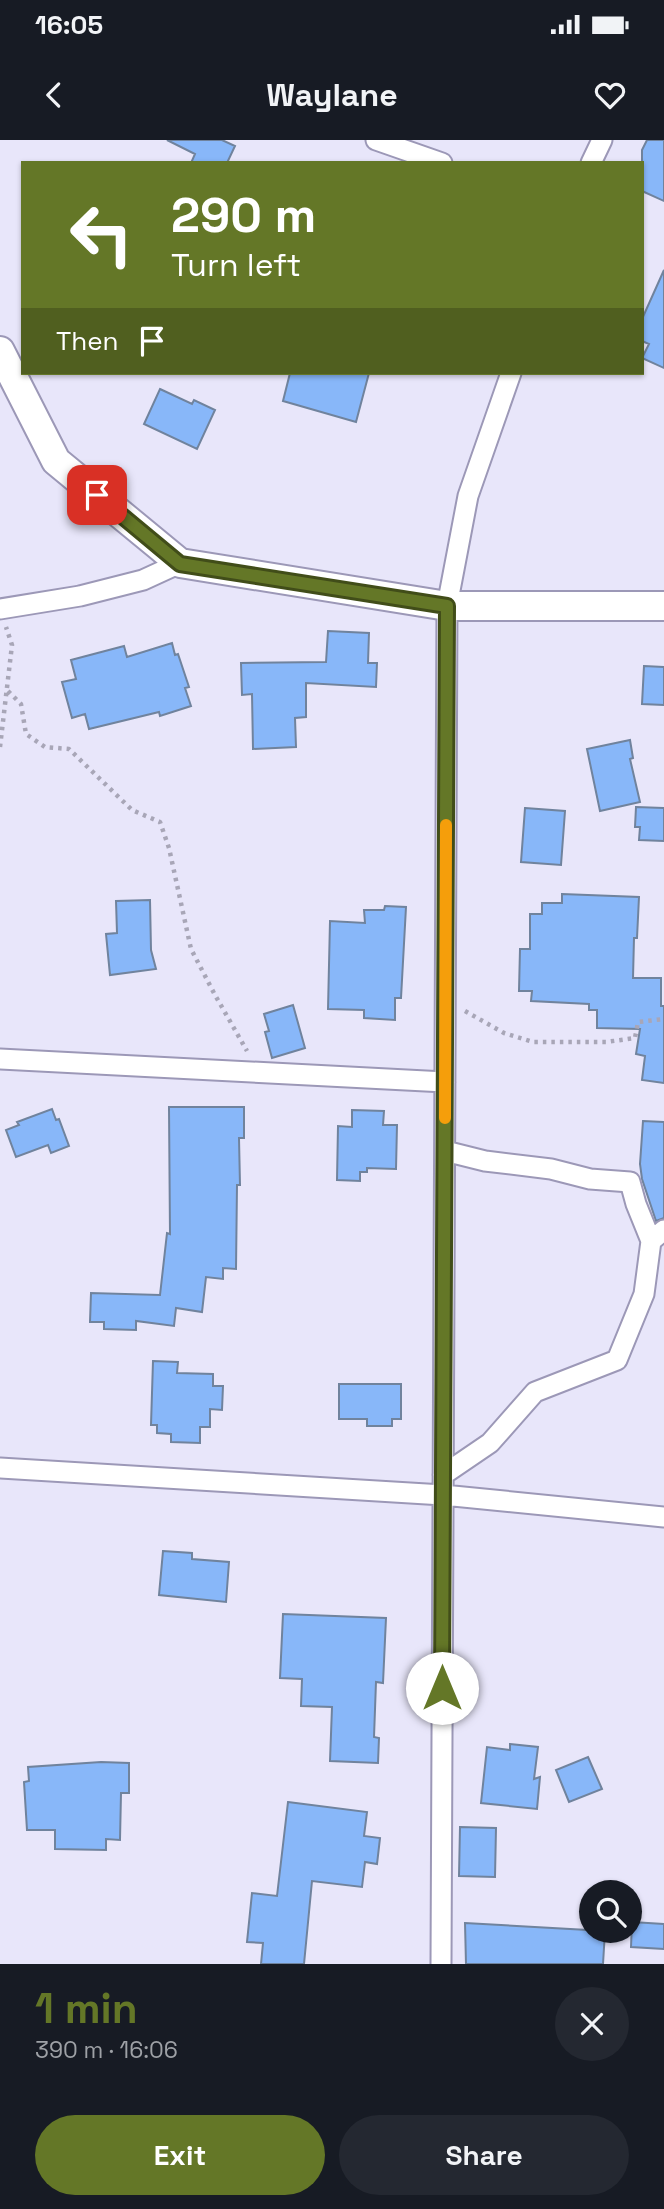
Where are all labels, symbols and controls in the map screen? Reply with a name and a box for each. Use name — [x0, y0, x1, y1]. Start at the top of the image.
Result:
text: 16:05 — [35, 8, 103, 42]
text: Waylane — [266, 75, 398, 115]
icon: back — [35, 76, 73, 114]
icon: heart — [591, 76, 629, 114]
text: 290 m — [171, 184, 316, 246]
icon: left — [56, 189, 147, 280]
text: Turn left — [171, 245, 301, 285]
icon: arrive — [133, 322, 171, 360]
text: Then — [56, 324, 119, 358]
pin — [67, 465, 127, 525]
icon: arrive — [78, 476, 116, 514]
position arrow — [405, 1651, 479, 1725]
map controls — [579, 1880, 642, 1943]
button: search — [579, 1880, 642, 1943]
text: 1 min — [35, 1982, 138, 2035]
button: close — [555, 1987, 629, 2061]
text: 390 m · 16:06 — [35, 2035, 178, 2065]
button: Exit — [35, 2115, 325, 2195]
button: Share — [339, 2115, 629, 2195]

